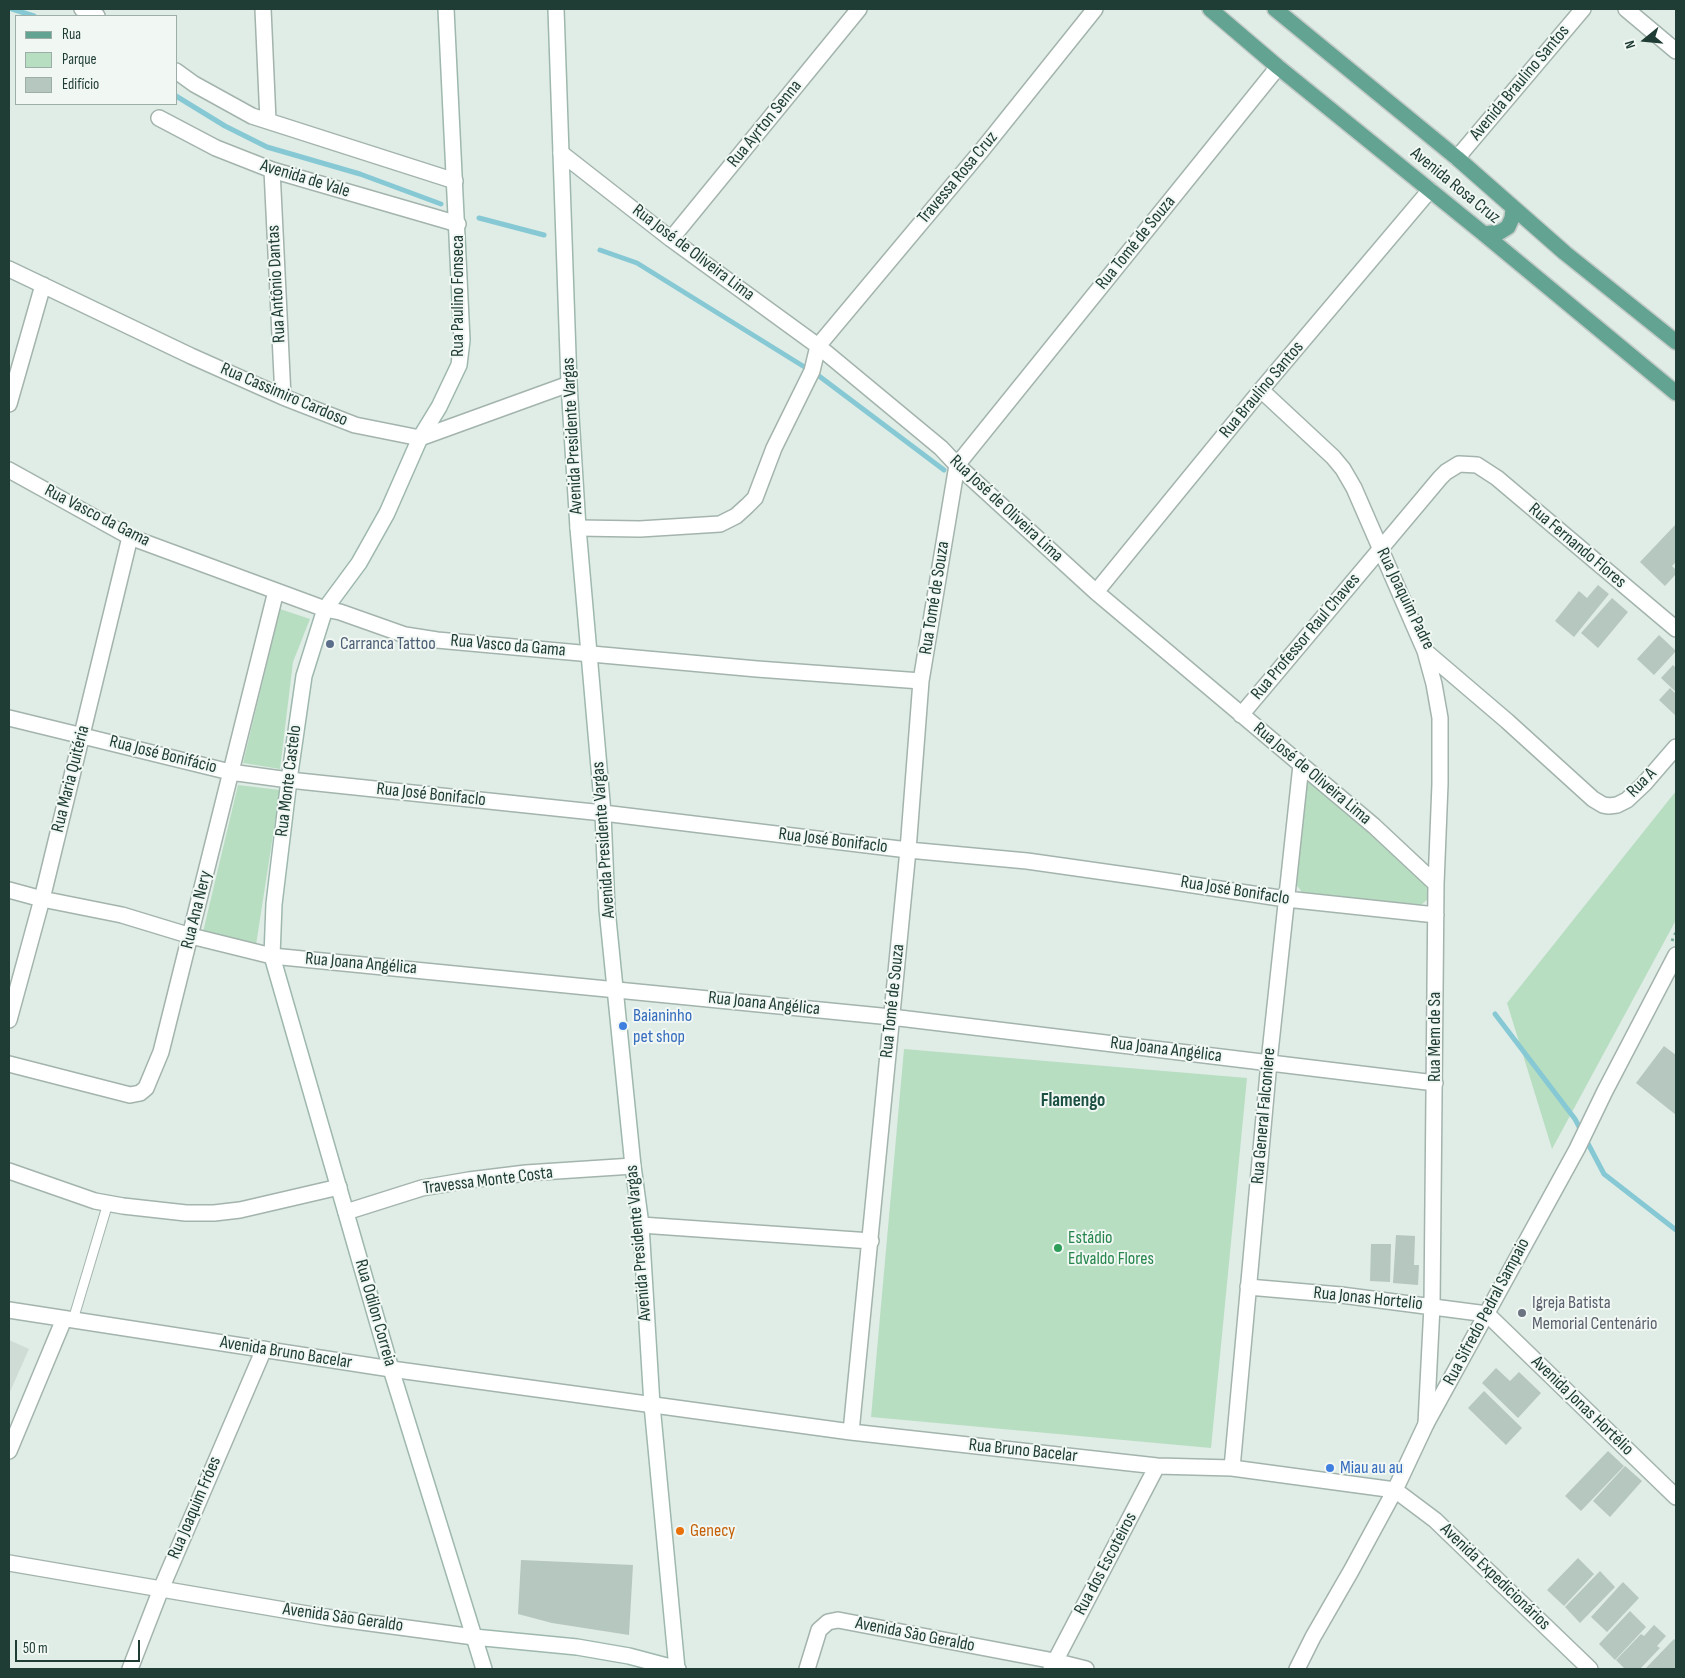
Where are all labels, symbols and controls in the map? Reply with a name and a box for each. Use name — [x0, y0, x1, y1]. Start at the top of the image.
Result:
legend — [15, 15, 178, 105]
north arrow — [1620, 15, 1670, 65]
street label: Avenida Braulino Santos — [1465, 21, 1575, 145]
text: Rua — [62, 25, 81, 44]
text: N — [1621, 38, 1639, 51]
text: Parque — [62, 50, 97, 69]
text: Edifício — [62, 75, 99, 94]
street label: Rua Ayrton Senna — [723, 76, 807, 172]
street label: Travessa Rosa Cruz — [913, 127, 1003, 229]
street label: Avenida Rosa Cruz — [1406, 143, 1504, 229]
street label: Avenida de Vale — [258, 155, 352, 203]
street label: Rua Tomé de Souza — [1092, 192, 1180, 294]
street label: Rua José de Oliveira Lima — [628, 200, 758, 306]
street label: Rua Antônio Dantas — [263, 225, 291, 343]
street label: Rua Paulino Fonseca — [447, 235, 469, 357]
street label: Rua Braulino Santos — [1215, 337, 1309, 443]
street label: Avenida Presidente Vargas — [558, 357, 588, 515]
street label: Rua Cassimiro Cardoso — [217, 358, 351, 432]
street label: Rua José de Oliveira Lima — [945, 451, 1067, 567]
street label: Rua Vasco da Gama — [41, 480, 153, 552]
street label: Rua Fernando Flores — [1524, 499, 1630, 593]
street label: Rua Tomé de Souza — [915, 540, 955, 656]
street label: Rua Joaquim Padre — [1371, 545, 1439, 653]
street label: Rua Professor Raul Chaves — [1247, 569, 1365, 705]
street label: Rua Vasco da Gama — [449, 630, 567, 662]
place label: Carranca Tattoo — [340, 633, 436, 655]
marker: Carranca Tattoo — [324, 638, 336, 650]
street label: Rua José de Oliveira Lima — [1249, 718, 1375, 830]
street label: Rua Maria Quitéria — [47, 723, 95, 835]
street label: Rua Monte Castelo — [271, 724, 307, 838]
street label: Rua José Bonifácio — [107, 731, 219, 779]
street label: Avenida Presidente Vargas — [588, 761, 620, 919]
street label: Rua A — [1623, 764, 1661, 802]
street label: Rua José Bonifaclo — [375, 779, 487, 811]
street label: Rua José Bonifaclo — [777, 824, 889, 858]
street label: Rua Ana Nery — [177, 869, 217, 951]
street label: Rua José Bonifaclo — [1179, 872, 1291, 910]
street label: Rua Tomé de Souza — [876, 943, 910, 1059]
street label: Rua Joana Angélica — [304, 948, 418, 980]
street label: Rua Joana Angélica — [707, 987, 821, 1021]
street label: Rua Mem de Sa — [1424, 992, 1446, 1082]
place label: Baianinho pet shop — [633, 1005, 692, 1048]
marker: Baianinho pet shop — [617, 1020, 629, 1032]
street label: Rua Joana Angélica — [1109, 1032, 1223, 1068]
street label: Rua General Falconiere — [1247, 1047, 1281, 1185]
district label: Flamengo — [1041, 1090, 1105, 1112]
street label: Travessa Monte Costa — [422, 1162, 554, 1200]
street label: Avenida Presidente Vargas — [621, 1164, 657, 1322]
place label: Estádio Edvaldo Flores — [1068, 1227, 1154, 1270]
street label: Rua Sifredo Pedral Sampaio — [1439, 1235, 1535, 1389]
marker: Estádio Edvaldo Flores — [1052, 1242, 1064, 1254]
street label: Rua Odilon Correia — [349, 1257, 401, 1369]
street label: Rua Jonas Hortelio — [1312, 1283, 1424, 1315]
place label: Igreja Batista Memorial Centenário — [1532, 1292, 1657, 1335]
marker: Igreja Batista Memorial Centenário — [1516, 1307, 1528, 1319]
street label: Avenida Bruno Bacelar — [218, 1332, 354, 1374]
street label: Avenida Jonas Hortélio — [1526, 1352, 1638, 1460]
street label: Rua Bruno Bacelar — [968, 1435, 1078, 1467]
street label: Rua Joaquim Fróes — [164, 1453, 226, 1563]
place label: Miau au au — [1340, 1457, 1403, 1479]
marker: Miau au au — [1324, 1462, 1336, 1474]
street label: Rua dos Escoteiros — [1070, 1509, 1142, 1619]
street label: Avenida Expedicionários — [1435, 1519, 1555, 1635]
place label: Genecy — [690, 1520, 735, 1542]
marker: Genecy — [674, 1525, 686, 1537]
street label: Avenida São Geraldo — [281, 1599, 405, 1637]
street label: Avenida São Geraldo — [853, 1613, 977, 1657]
scale bar — [18, 1630, 142, 1662]
text: 50 m — [23, 1639, 48, 1658]

